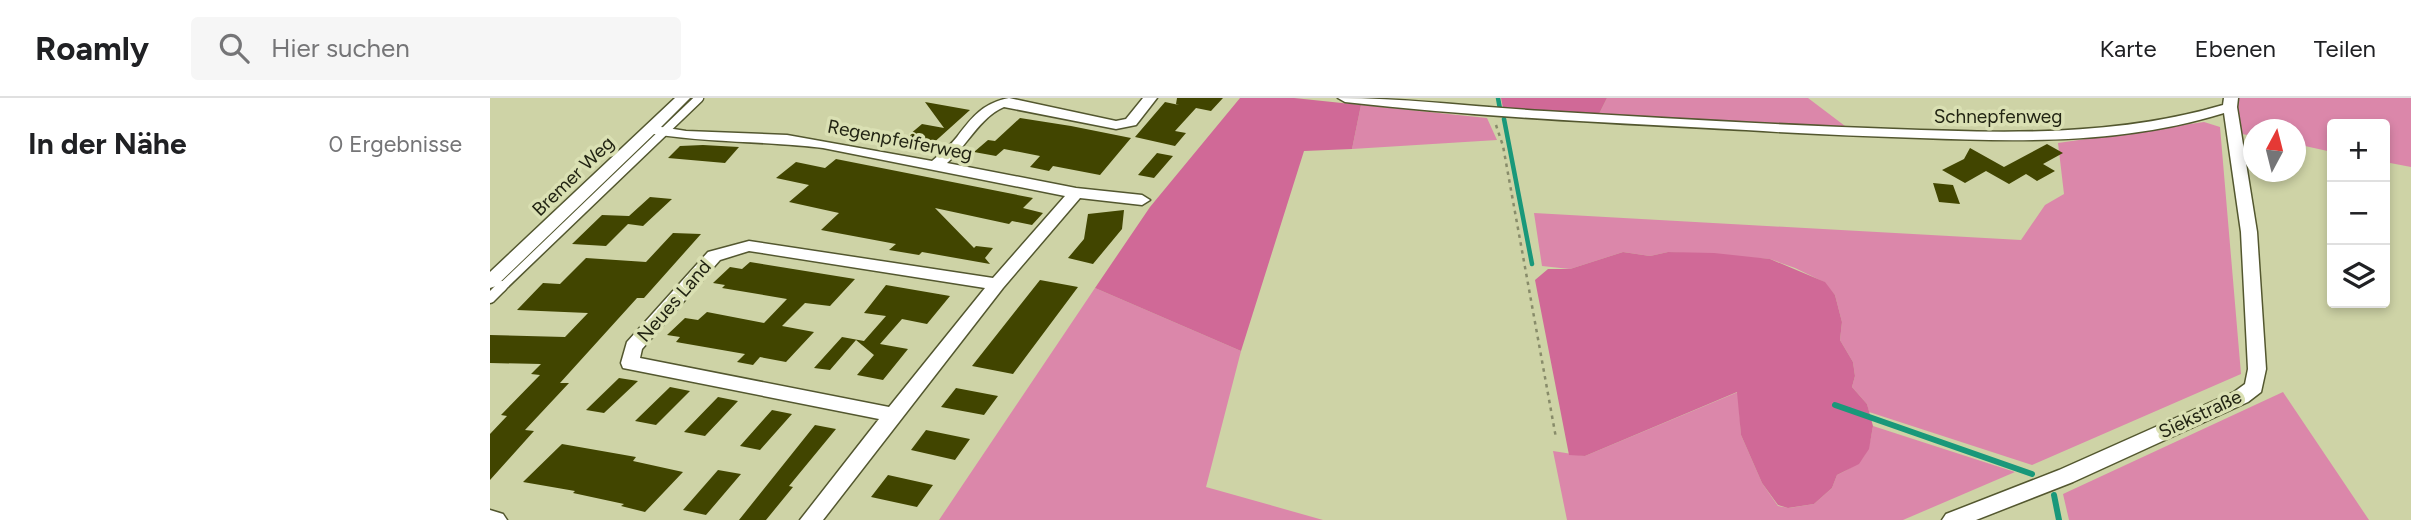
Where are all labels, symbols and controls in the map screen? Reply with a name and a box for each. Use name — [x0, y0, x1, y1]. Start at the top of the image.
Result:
search box — [191, 17, 681, 80]
text: Roamly — [35, 29, 149, 68]
icon: search — [215, 29, 253, 67]
text: Hier suchen — [271, 32, 410, 64]
text: Karte — [2100, 34, 2157, 63]
text: Ebenen — [2195, 34, 2276, 63]
text: Teilen — [2314, 34, 2376, 63]
street label: Schnepfenweg — [1934, 105, 2062, 128]
street label: Regenpfeiferweg — [826, 115, 974, 165]
north arrow — [2243, 119, 2306, 182]
map controls — [2327, 119, 2390, 308]
button: + — [2327, 119, 2390, 182]
text: In der Nähe — [28, 125, 187, 162]
text: 0 Ergebnisse — [328, 130, 462, 158]
street label: Bremer Weg — [527, 131, 619, 221]
button: − — [2327, 182, 2390, 245]
button: layers — [2327, 245, 2390, 308]
street label: Neues Land — [632, 255, 716, 347]
street label: Siekstraße — [2155, 385, 2245, 443]

